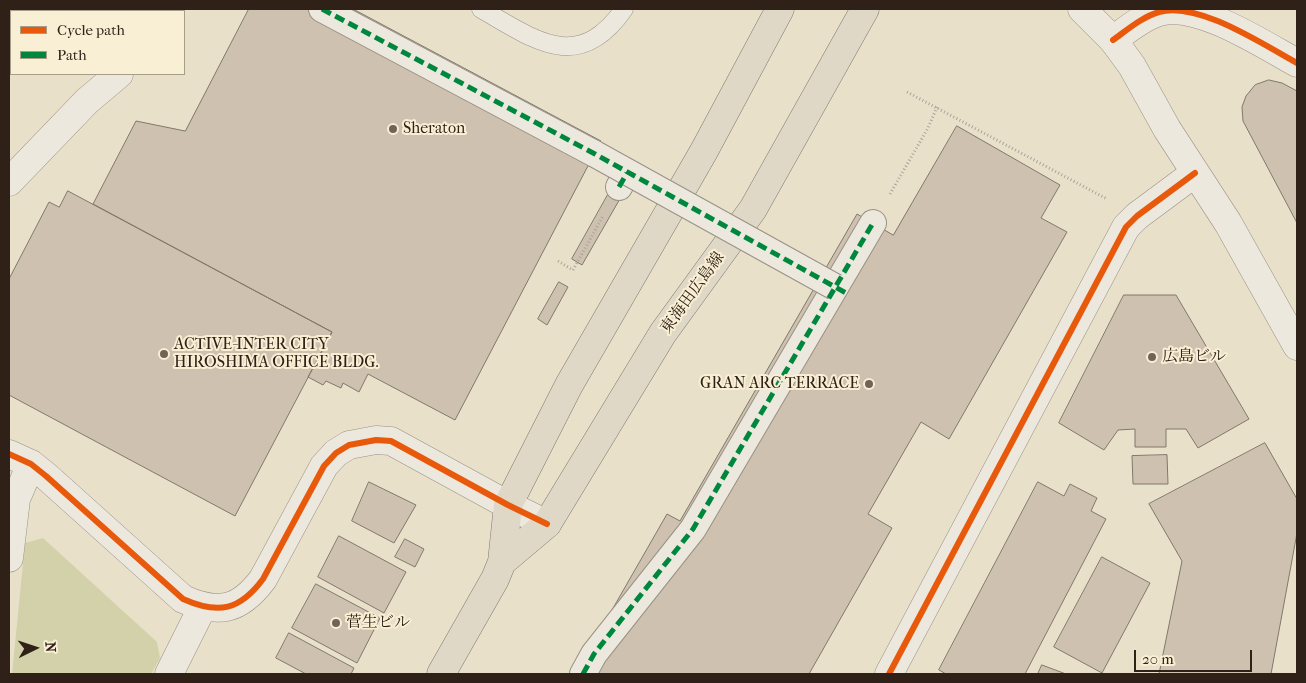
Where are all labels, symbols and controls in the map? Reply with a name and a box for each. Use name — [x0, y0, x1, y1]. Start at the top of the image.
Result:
legend — [10, 10, 185, 75]
text: Cycle path — [57, 21, 125, 39]
text: Path — [57, 46, 87, 64]
place label: Sheraton — [403, 119, 465, 139]
marker: Sheraton — [387, 123, 399, 135]
street label: 東海田広島線 — [657, 249, 729, 337]
place label: ACTIVE-INTER CITY HIROSHIMA OFFICE BLDG. — [174, 335, 379, 373]
place label: 広島ビル — [1162, 347, 1226, 367]
marker: ACTIVE-INTER CITY HIROSHIMA OFFICE BLDG. — [158, 348, 170, 360]
marker: 広島ビル — [1146, 351, 1158, 363]
place label: GRAN ARC TERRACE — [700, 374, 859, 394]
marker: GRAN ARC TERRACE — [863, 378, 875, 390]
place label: 菅生ビル — [346, 613, 410, 633]
marker: 菅生ビル — [330, 617, 342, 629]
north arrow — [10, 623, 60, 673]
scale bar — [1136, 640, 1254, 672]
text: N — [42, 641, 59, 653]
text: 20 m — [1142, 650, 1174, 668]

